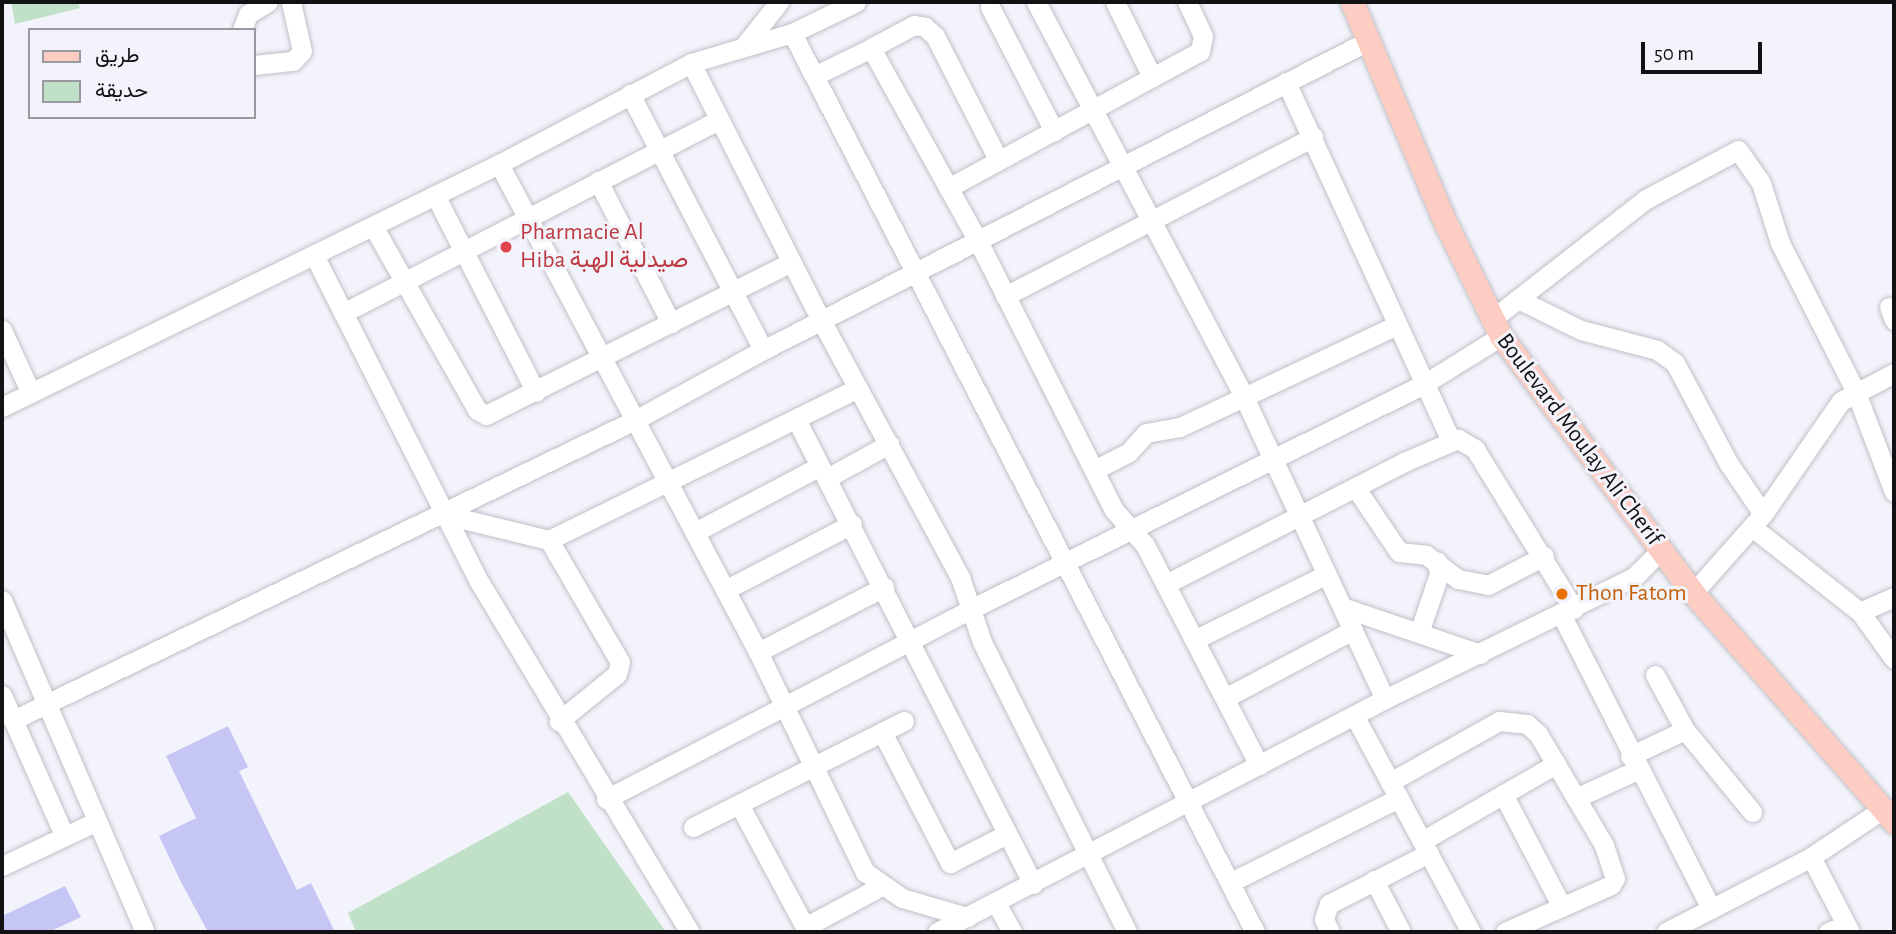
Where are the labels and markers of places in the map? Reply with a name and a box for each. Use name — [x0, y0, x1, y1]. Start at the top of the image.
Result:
place label: Pharmacie Al Hiba صيدلية الهبة — [520, 219, 688, 275]
marker: Pharmacie Al Hiba صيدلية الهبة — [498, 239, 514, 255]
place label: Thon Fatom — [1576, 580, 1687, 608]
marker: Thon Fatom — [1554, 586, 1570, 602]

